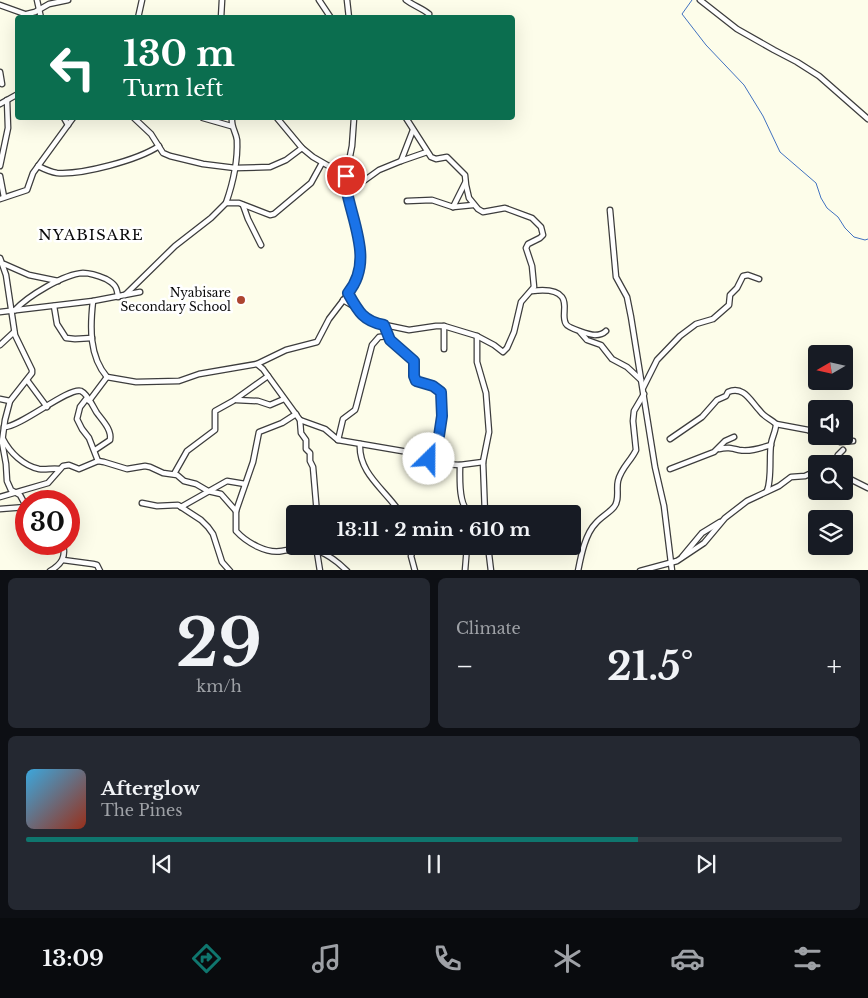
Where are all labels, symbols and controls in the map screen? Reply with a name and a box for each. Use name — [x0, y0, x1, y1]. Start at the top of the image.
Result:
text: 130 m — [123, 32, 235, 75]
icon: left — [40, 35, 105, 100]
text: Turn left — [123, 75, 223, 102]
pin — [325, 155, 367, 197]
icon: arrive — [332, 162, 360, 190]
district label: NYABISARE — [38, 225, 144, 244]
place label: Nyabisare Secondary School — [121, 285, 231, 314]
marker: Nyabisare Secondary School — [235, 294, 247, 306]
north arrow — [808, 345, 852, 390]
map controls — [808, 345, 853, 555]
button: sound — [808, 400, 853, 445]
position arrow — [402, 432, 454, 484]
button: search — [808, 455, 853, 500]
speed limit sign: 30 — [15, 490, 80, 555]
button: layers — [808, 510, 853, 555]
text: 13:11 · 2 min · 610 m — [337, 518, 530, 541]
text: 29 — [176, 603, 262, 684]
text: Climate — [456, 618, 521, 638]
text: 21.5° — [607, 643, 693, 690]
text: − — [456, 649, 474, 684]
text: + — [827, 649, 842, 684]
text: km/h — [196, 676, 242, 696]
text: Afterglow — [101, 777, 200, 800]
text: The Pines — [101, 800, 183, 820]
icon: previous — [148, 850, 176, 878]
icon: pause — [420, 850, 448, 878]
icon: next — [692, 850, 720, 878]
icon: directions — [189, 941, 224, 976]
icon: music — [309, 941, 344, 976]
icon: phone — [430, 941, 465, 976]
icon: climate — [550, 941, 585, 976]
icon: car — [670, 941, 705, 976]
icon: filters — [790, 941, 825, 976]
text: 13:09 — [43, 945, 104, 972]

